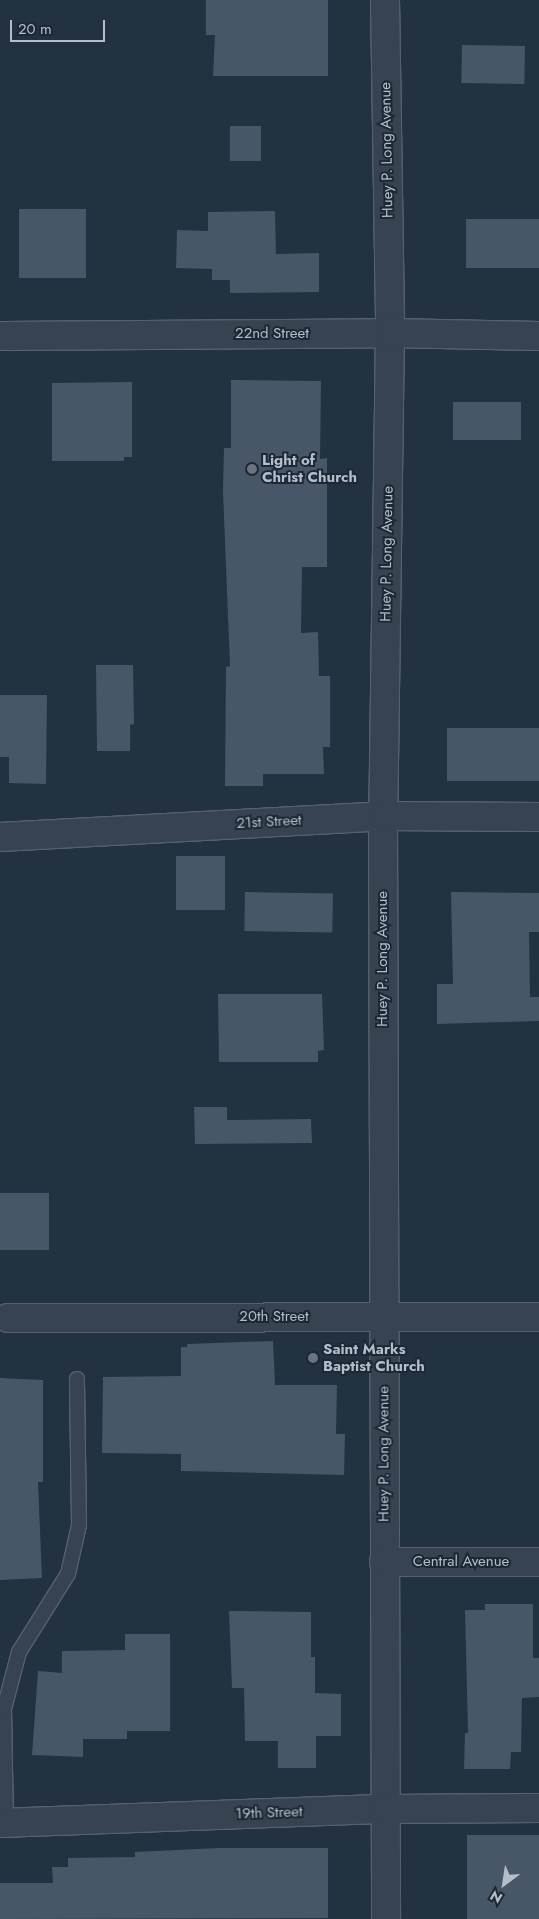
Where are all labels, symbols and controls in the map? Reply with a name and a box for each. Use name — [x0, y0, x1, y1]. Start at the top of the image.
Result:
scale bar — [12, 10, 108, 42]
text: 20 m — [18, 18, 52, 40]
street label: Huey P. Long Avenue — [377, 82, 397, 218]
street label: 22nd Street — [235, 325, 309, 343]
place label: Light of Christ Church — [262, 451, 357, 486]
marker: Light of Christ Church — [246, 463, 258, 475]
street label: Huey P. Long Avenue — [377, 486, 397, 622]
street label: 21st Street — [236, 811, 302, 833]
street label: Huey P. Long Avenue — [374, 891, 392, 1027]
street label: 20th Street — [239, 1308, 309, 1326]
place label: Saint Marks Baptist Church — [323, 1340, 425, 1375]
marker: Saint Marks Baptist Church — [307, 1352, 319, 1364]
street label: Huey P. Long Avenue — [375, 1386, 393, 1522]
street label: Central Avenue — [413, 1553, 509, 1571]
street label: 19th Street — [235, 1803, 303, 1823]
north arrow — [479, 1859, 529, 1909]
text: N — [486, 1885, 506, 1908]

